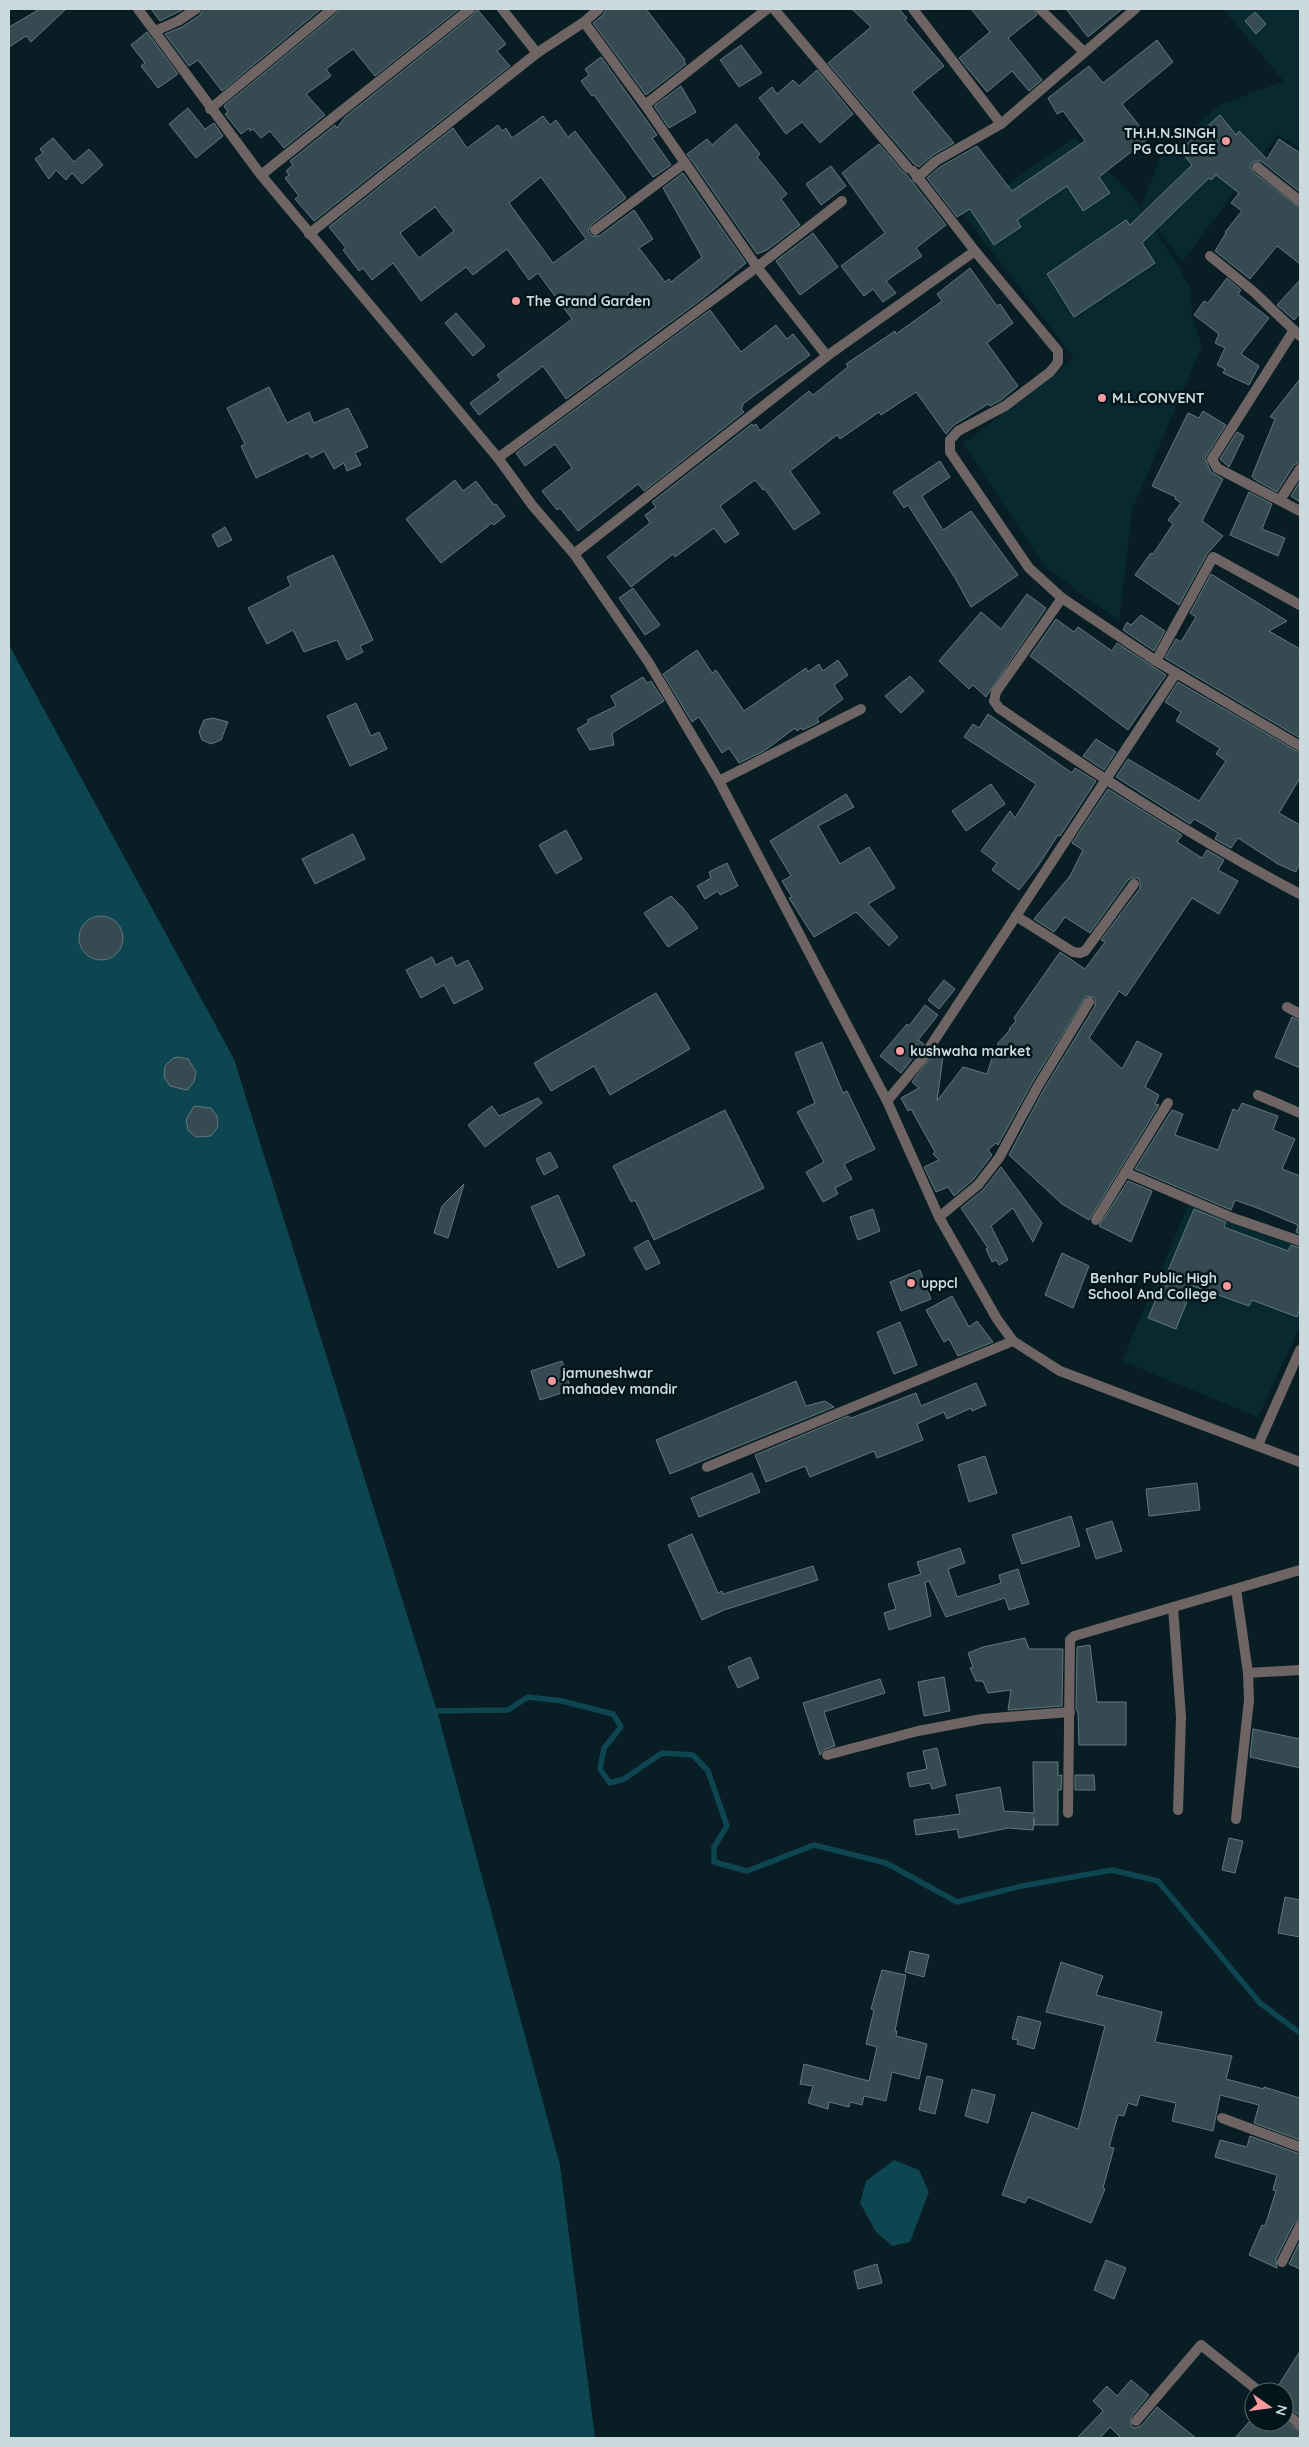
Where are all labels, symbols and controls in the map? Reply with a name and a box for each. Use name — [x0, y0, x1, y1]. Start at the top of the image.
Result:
place label: TH.H.N.SINGH PG COLLEGE — [1124, 124, 1216, 158]
marker: TH.H.N.SINGH PG COLLEGE — [1220, 135, 1232, 147]
place label: The Grand Garden — [526, 292, 651, 310]
marker: The Grand Garden — [510, 295, 522, 307]
place label: M.L.CONVENT — [1112, 389, 1205, 407]
marker: M.L.CONVENT — [1096, 392, 1108, 404]
place label: kushwaha market — [910, 1042, 1031, 1060]
marker: kushwaha market — [894, 1045, 906, 1057]
place label: Benhar Public High School And College — [1088, 1269, 1217, 1303]
place label: uppcl — [921, 1274, 958, 1292]
marker: uppcl — [905, 1277, 917, 1289]
marker: Benhar Public High School And College — [1221, 1280, 1233, 1292]
place label: jamuneshwar mahadev mandir — [561, 1364, 678, 1398]
marker: jamuneshwar mahadev mandir — [546, 1375, 558, 1387]
north arrow — [1244, 2382, 1294, 2432]
text: N — [1272, 2403, 1292, 2417]

